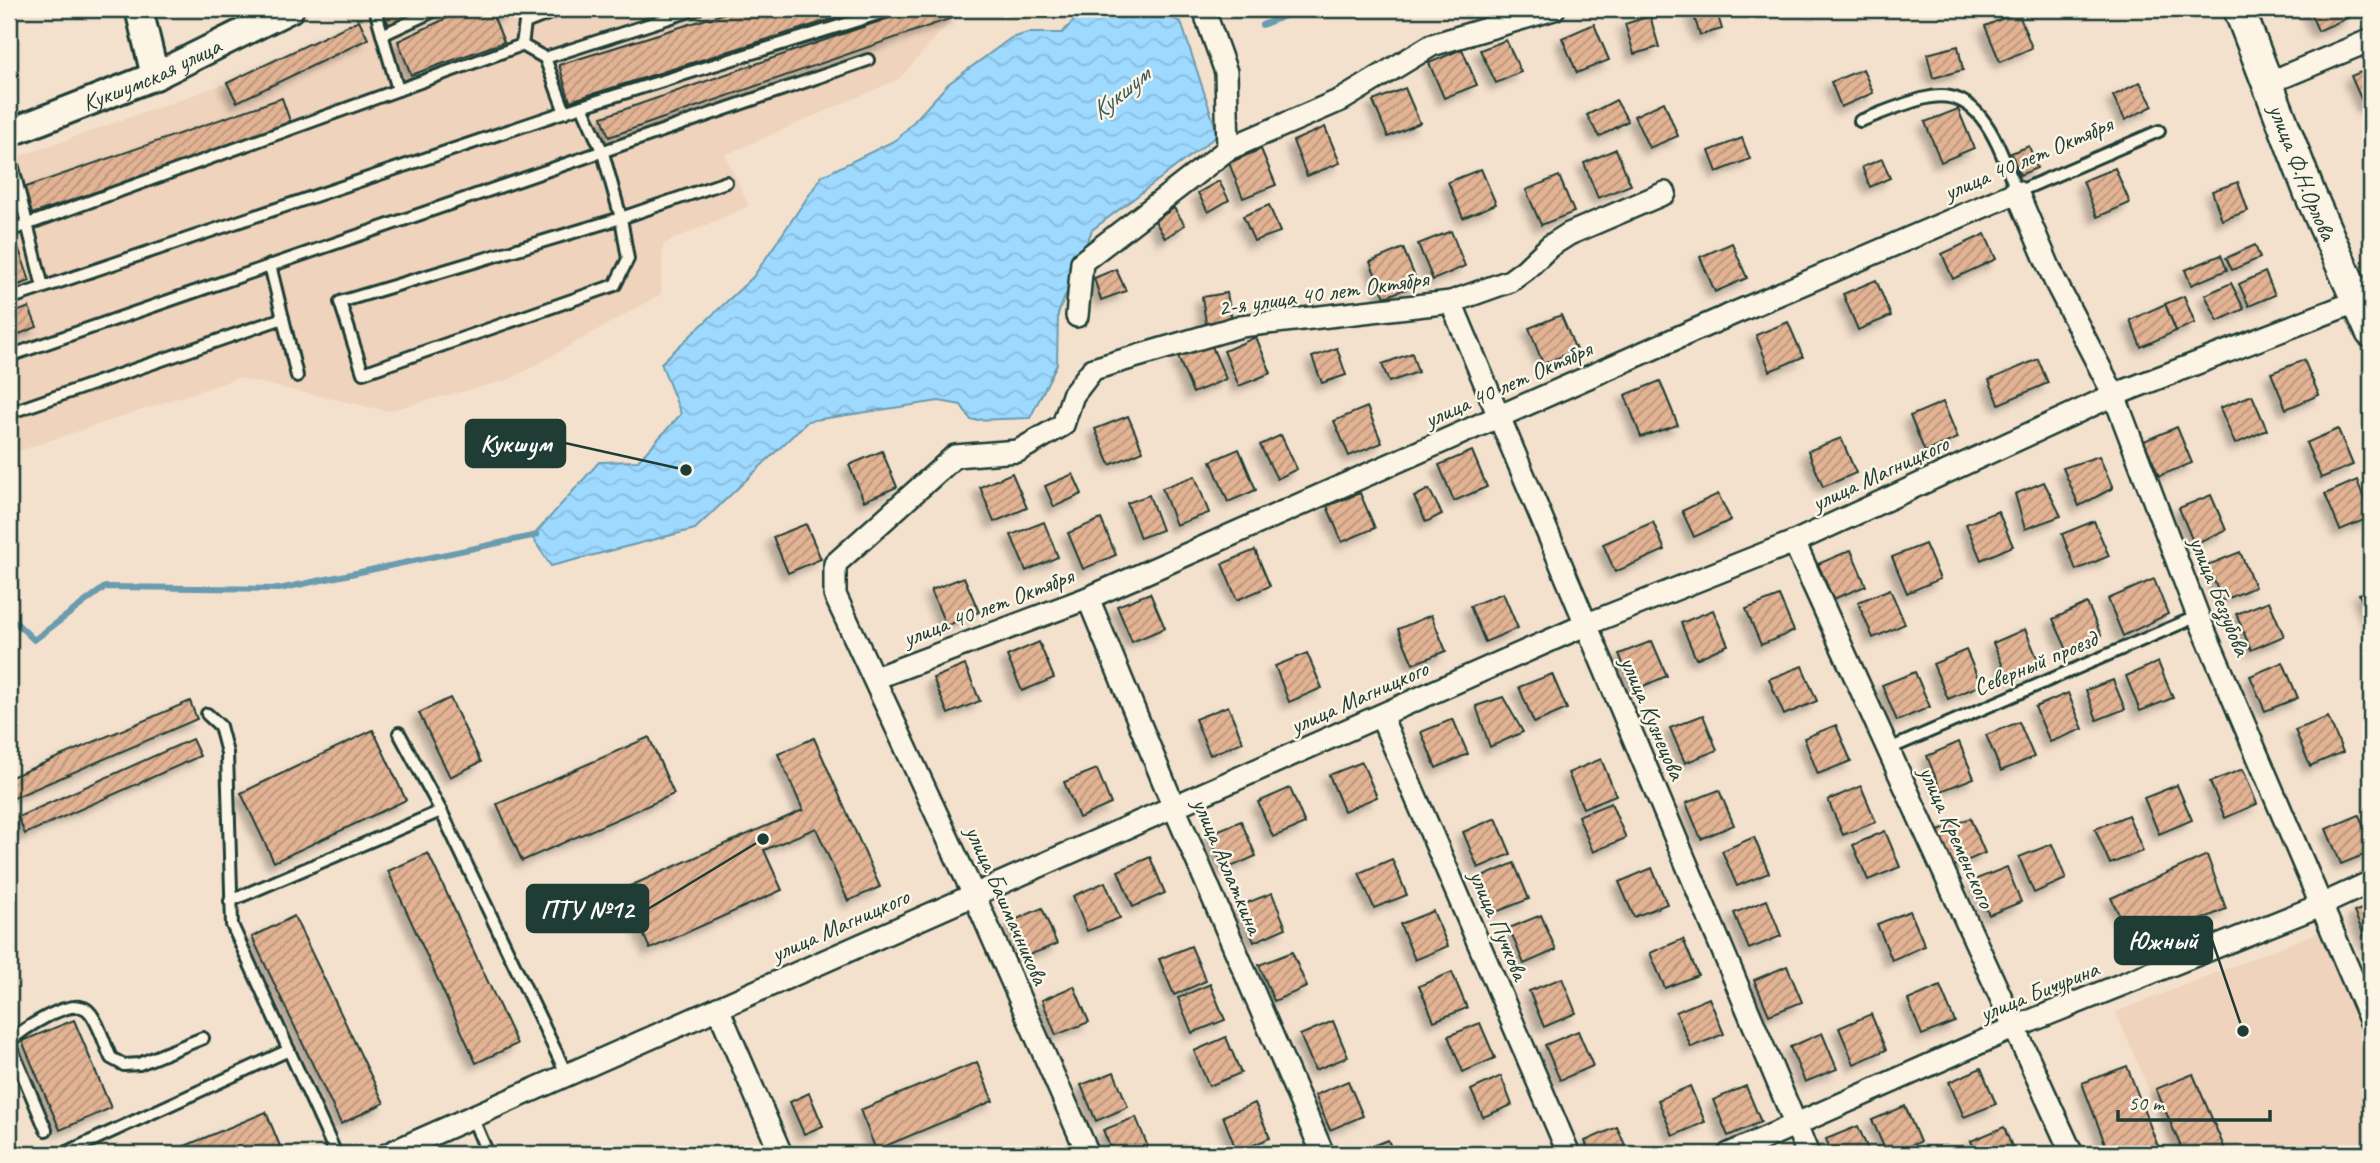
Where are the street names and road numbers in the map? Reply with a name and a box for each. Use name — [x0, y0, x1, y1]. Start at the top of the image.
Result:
street label: Кукшумская улица — [78, 30, 227, 118]
street label: улица Ф.Н.Орлова — [2261, 98, 2344, 246]
street label: улица 40 лет Октября — [1937, 108, 2118, 208]
street label: 2-я улица 40 лет Октября — [1216, 263, 1432, 323]
street label: улица 40 лет Октября — [1418, 333, 1598, 435]
street label: улица Магницкого — [1805, 428, 1955, 519]
street label: улица Беззубова — [2181, 530, 2258, 662]
street label: улица 40 лет Октября — [897, 560, 1079, 654]
street label: Северный проезд — [1968, 622, 2104, 703]
street label: улица Кузнецова — [1613, 650, 1693, 786]
street label: улица Магницкого — [1284, 653, 1434, 742]
street label: улица Кременского — [1912, 760, 2002, 914]
street label: улица Ахлаткина — [1185, 792, 1271, 941]
street label: улица Башмачникова — [958, 819, 1056, 990]
street label: улица Пучкова — [1462, 864, 1536, 986]
street label: улица Магницкого — [765, 881, 915, 970]
street label: улица Бичурина — [1973, 953, 2104, 1029]

